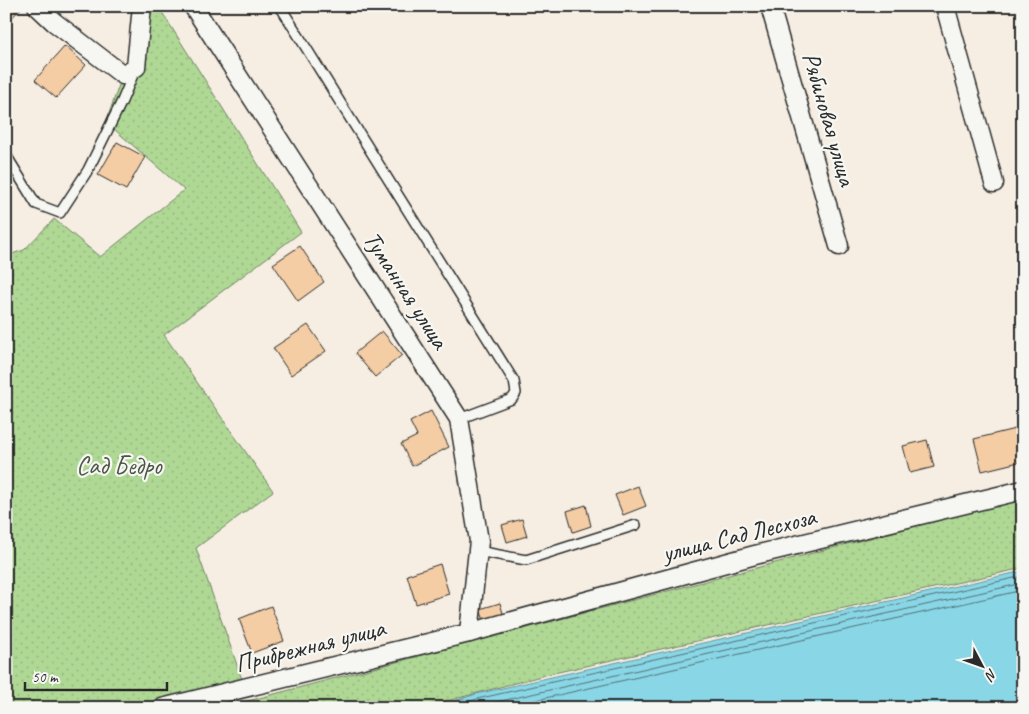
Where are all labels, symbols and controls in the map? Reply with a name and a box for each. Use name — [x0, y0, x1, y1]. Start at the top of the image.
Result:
street label: Рябиновая улица — [795, 49, 864, 191]
street label: Туманная улица — [356, 225, 457, 357]
park label: Сад Бедро — [76, 450, 163, 482]
street label: улица Сад Лесхоза — [657, 500, 821, 570]
street label: Прибрежная улица — [232, 611, 390, 680]
north arrow — [956, 642, 1006, 692]
scale bar — [25, 659, 168, 691]
text: N — [981, 665, 1001, 685]
text: 50 m — [32, 668, 59, 687]

